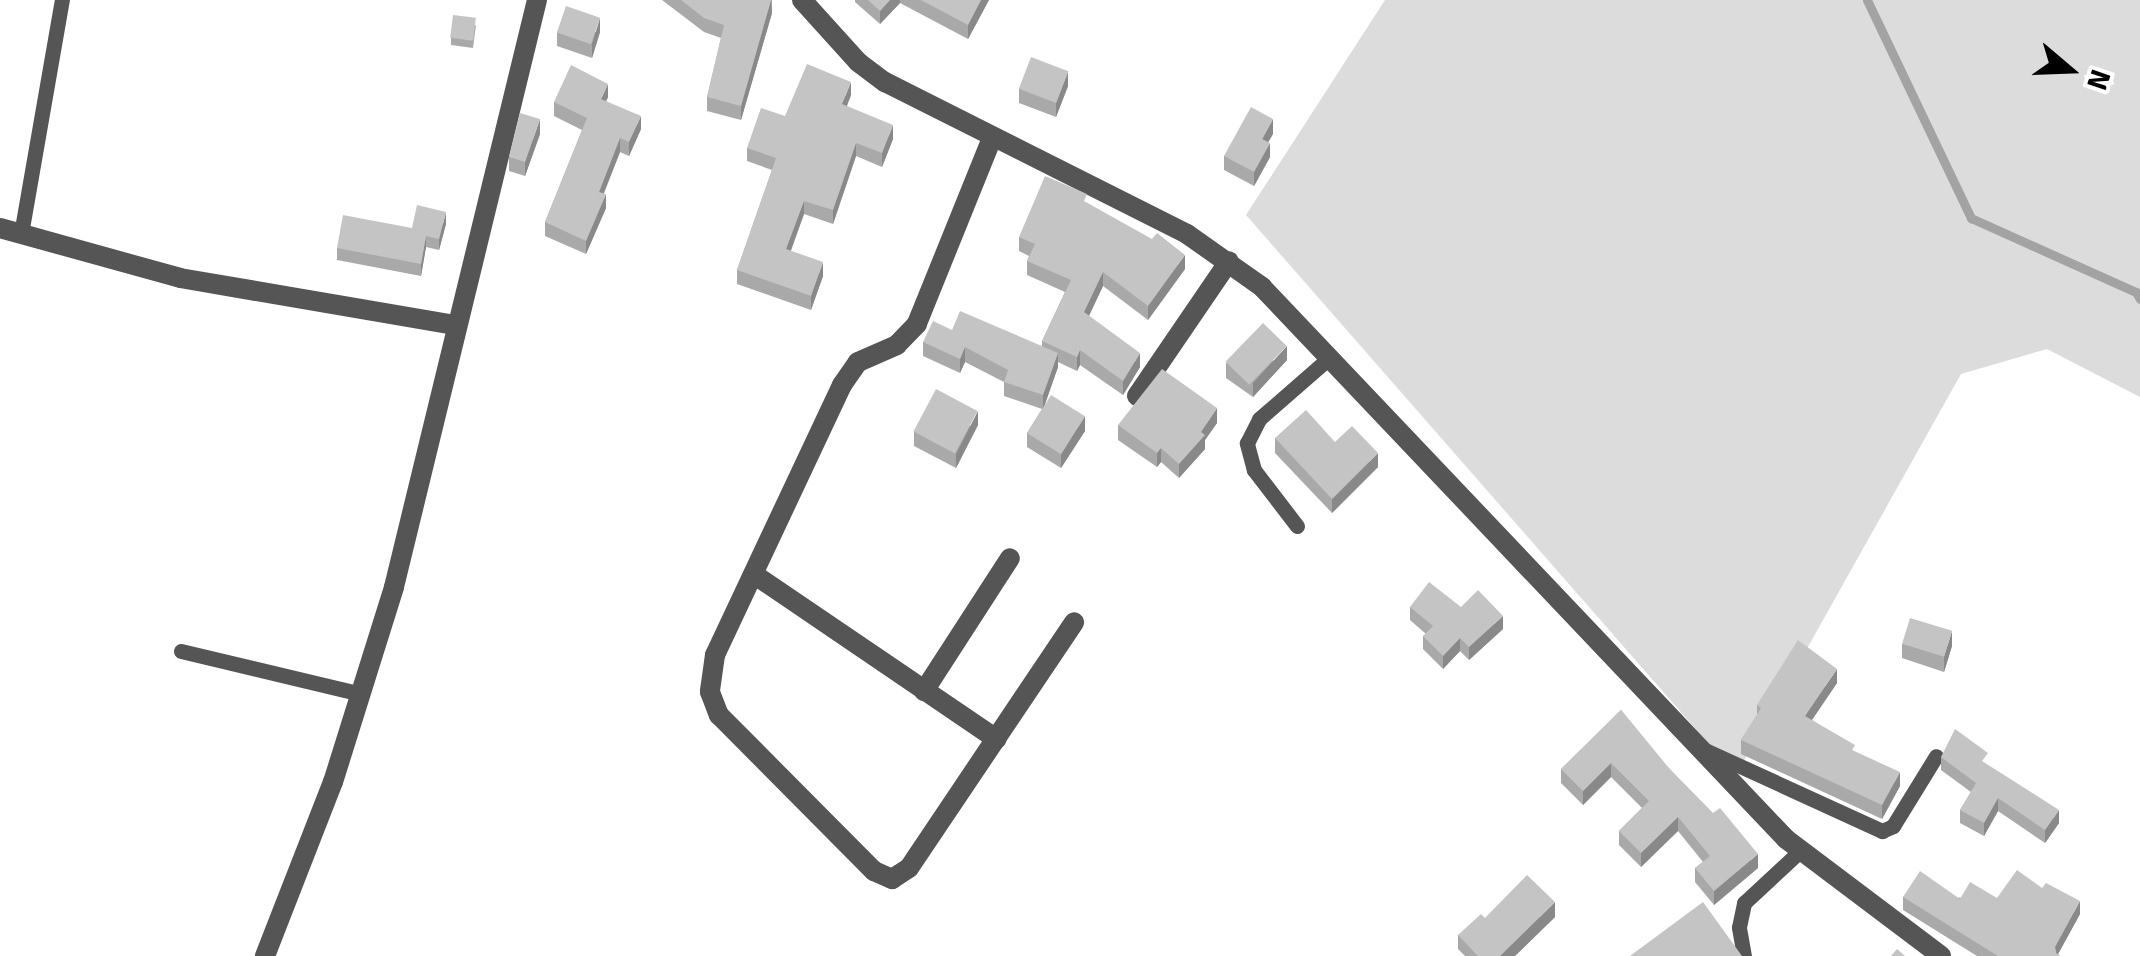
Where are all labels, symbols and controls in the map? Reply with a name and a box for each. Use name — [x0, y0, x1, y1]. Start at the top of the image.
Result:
north arrow — [2020, 20, 2120, 120]
text: N — [2079, 65, 2118, 95]

